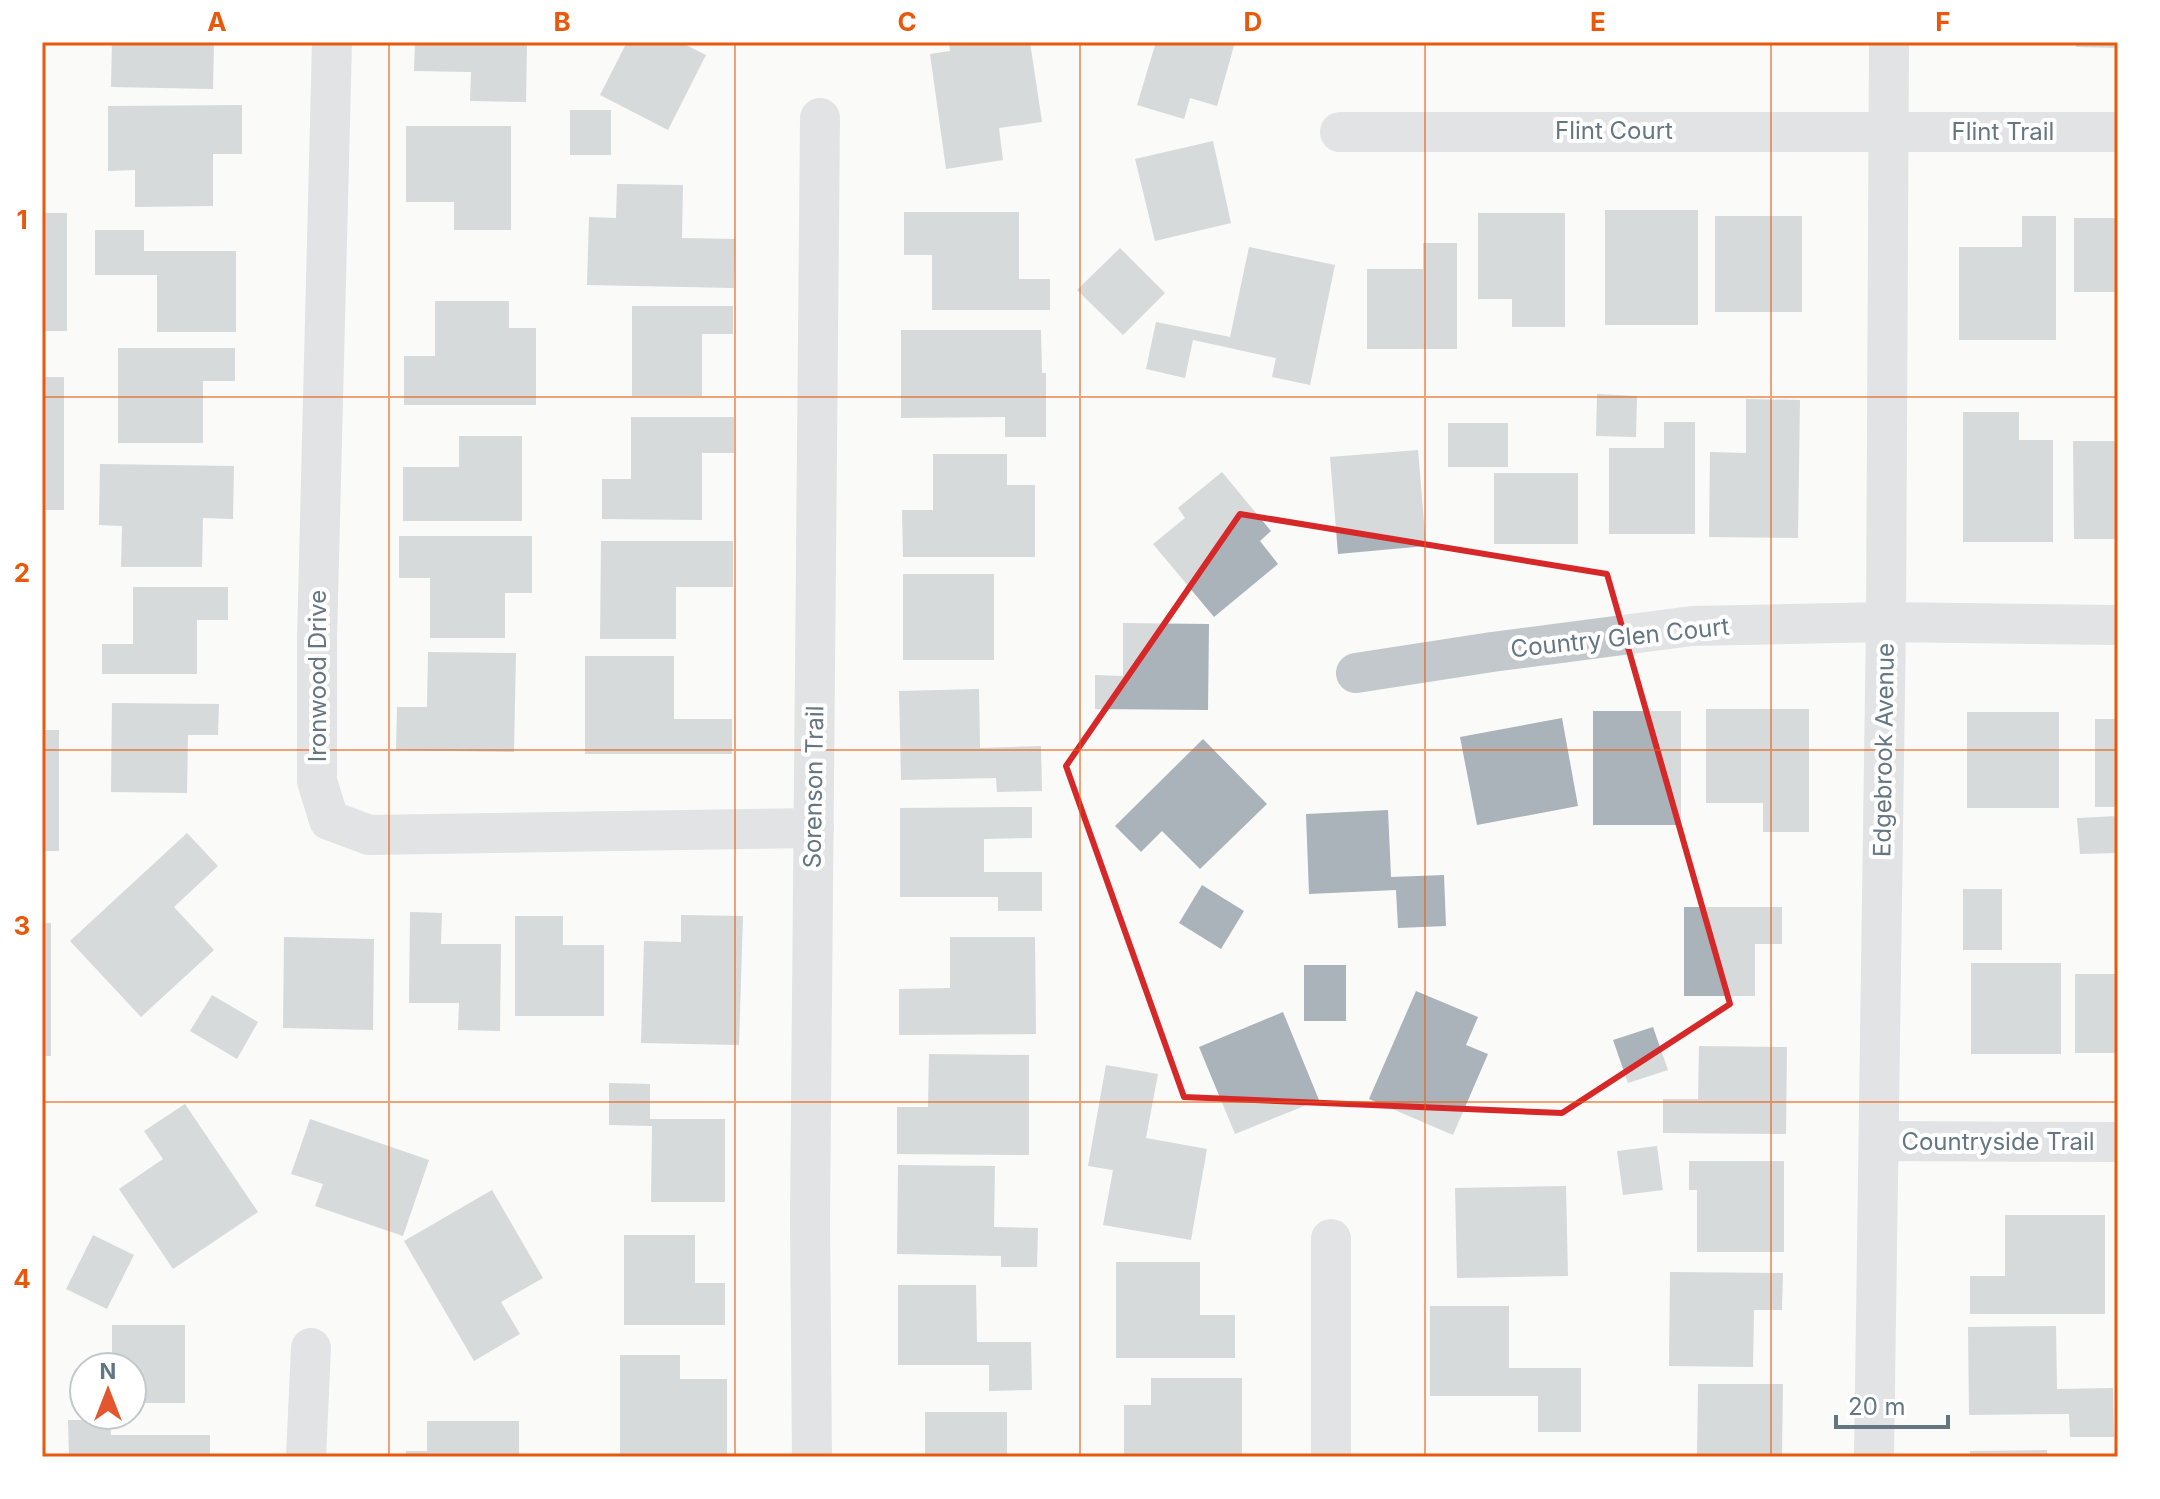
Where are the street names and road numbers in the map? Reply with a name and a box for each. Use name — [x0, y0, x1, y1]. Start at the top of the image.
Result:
street label: Flint Court — [1555, 116, 1673, 145]
street label: Flint Trail — [1952, 117, 2054, 146]
street label: Ironwood Drive — [303, 590, 332, 762]
street label: Country Glen Court — [1509, 612, 1731, 663]
street label: Edgebrook Avenue — [1867, 643, 1900, 857]
street label: Sorenson Trail — [798, 705, 829, 869]
street label: Countryside Trail — [1901, 1127, 2095, 1156]

